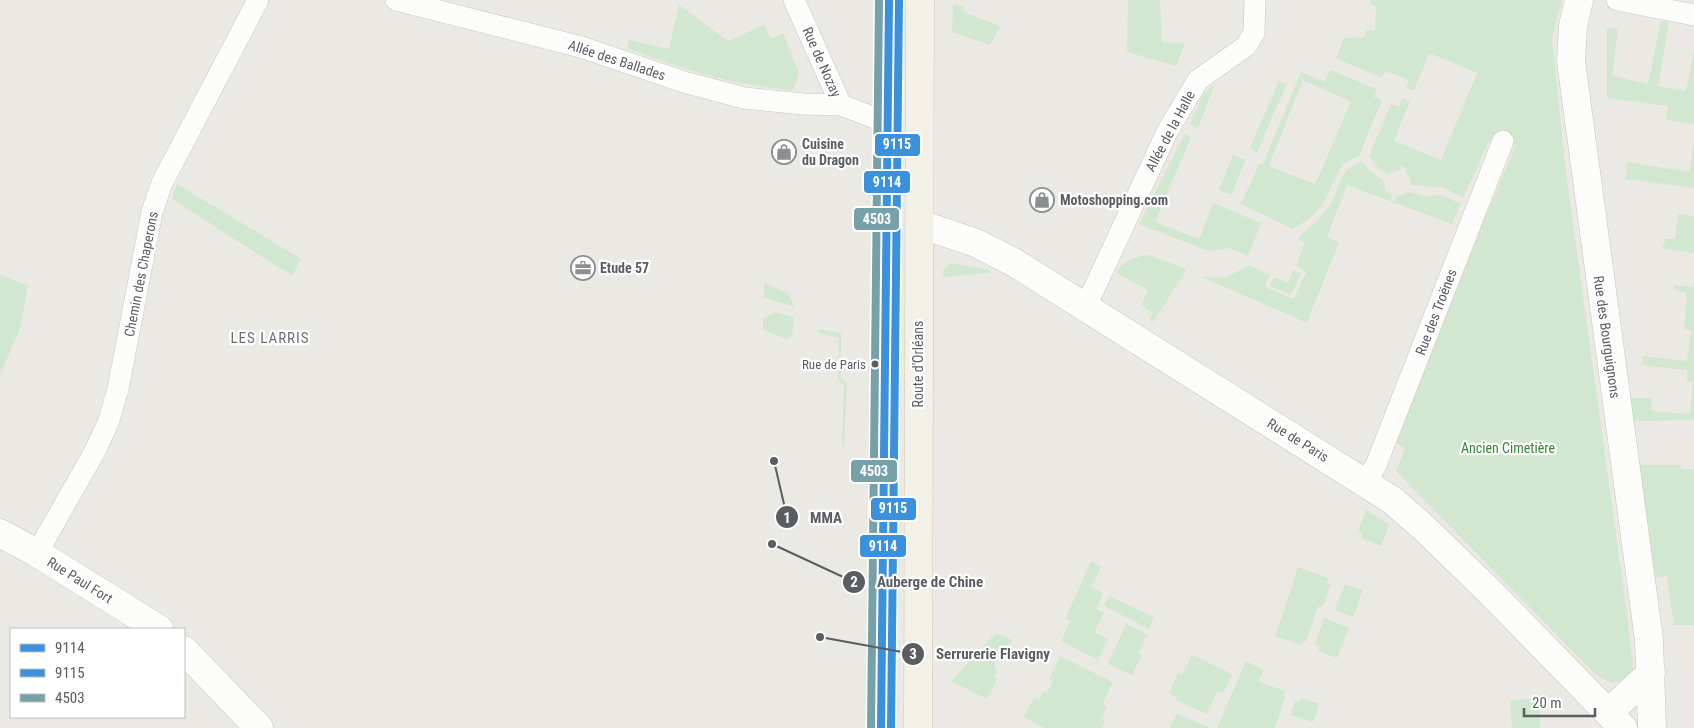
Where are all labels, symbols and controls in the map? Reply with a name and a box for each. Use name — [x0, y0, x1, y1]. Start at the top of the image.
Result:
street label: Rue de Nozay — [799, 25, 845, 100]
street label: Allée des Ballades — [566, 37, 668, 83]
street label: Allée de la Halle — [1142, 88, 1198, 174]
line badge: 9115 — [874, 133, 921, 157]
place label: Cuisine du Dragon — [802, 136, 859, 168]
text: 9115 — [883, 136, 911, 152]
shop icon: Cuisine du Dragon — [771, 139, 797, 165]
line badge: 9114 — [863, 170, 911, 194]
text: 9114 — [873, 174, 901, 190]
shop icon: Motoshopping.com — [1029, 187, 1055, 213]
place label: Motoshopping.com — [1060, 192, 1168, 208]
line badge: 4503 — [853, 207, 900, 231]
street label: Chemin des Chaperons — [121, 210, 161, 338]
text: 4503 — [863, 211, 891, 227]
office icon: Etude 57 — [570, 255, 596, 281]
place label: Etude 57 — [600, 260, 649, 276]
street label: Rue des Troënes — [1412, 267, 1460, 357]
street label: Rue des Bourguignons — [1590, 275, 1624, 399]
street label: Route d'Orléans — [910, 321, 926, 407]
district label: LES LARRIS — [230, 329, 310, 347]
place label: Rue de Paris — [802, 357, 866, 372]
marker: Rue de Paris — [870, 359, 880, 369]
street label: Rue de Paris — [1265, 415, 1331, 465]
park label: Ancien Cimetière — [1461, 440, 1555, 456]
line badge: 4503 — [850, 459, 898, 483]
text: 4503 — [860, 463, 888, 479]
line badge: 9115 — [870, 497, 917, 521]
text: 9115 — [879, 500, 907, 516]
callout: MMA — [775, 502, 852, 532]
text: 1 — [783, 509, 791, 527]
text: MMA — [810, 509, 842, 527]
line badge: 9114 — [859, 534, 907, 558]
text: 9114 — [869, 538, 897, 554]
street label: Rue Paul Fort — [44, 554, 116, 606]
callout: Auberge de Chine — [842, 567, 993, 597]
text: 2 — [850, 573, 858, 591]
text: Auberge de Chine — [877, 573, 983, 591]
legend — [10, 628, 185, 718]
text: 9114 — [55, 639, 85, 657]
callout: Serrurerie Flavigny — [901, 639, 1060, 669]
text: 3 — [909, 645, 917, 663]
text: Serrurerie Flavigny — [936, 645, 1050, 663]
text: 9115 — [55, 664, 85, 682]
scale bar — [1524, 686, 1595, 718]
text: 4503 — [55, 689, 85, 707]
text: 20 m — [1532, 694, 1562, 712]

